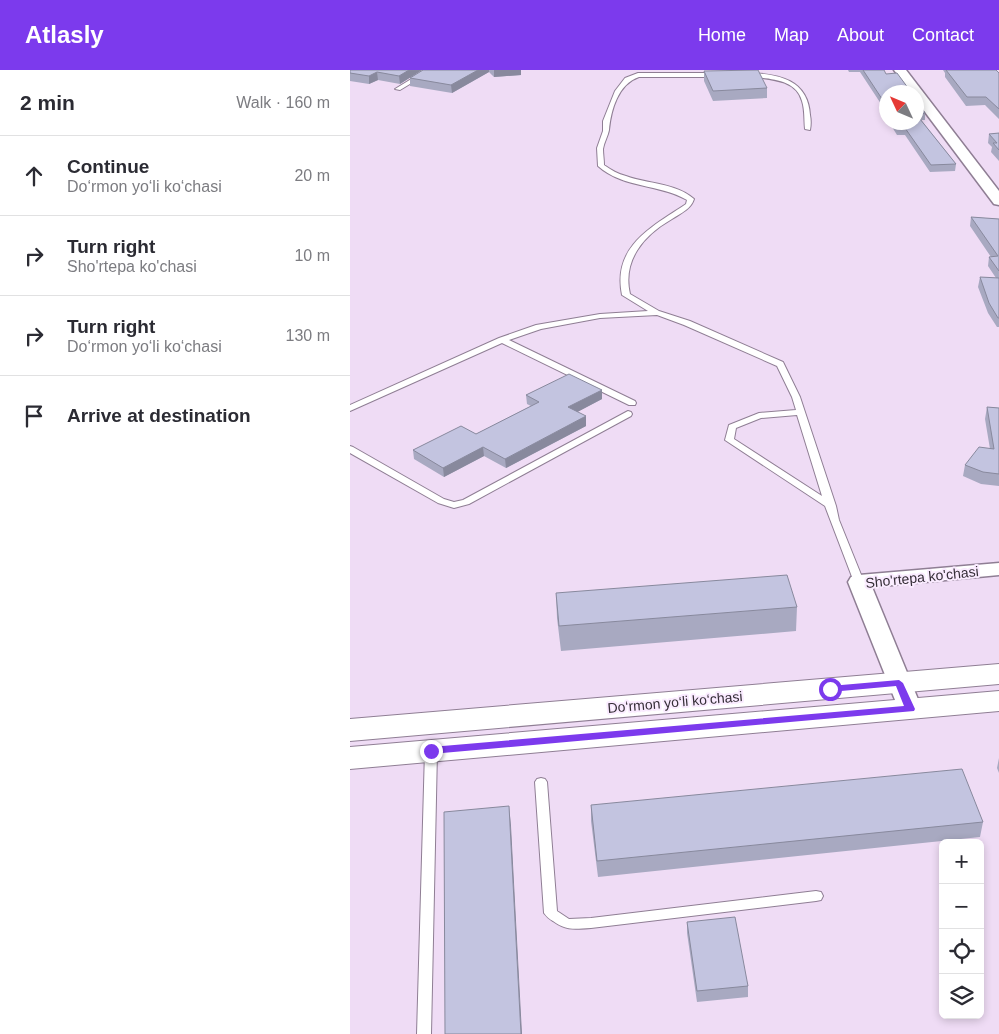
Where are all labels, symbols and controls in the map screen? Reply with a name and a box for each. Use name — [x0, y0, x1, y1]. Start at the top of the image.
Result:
text: Atlasly — [25, 21, 104, 48]
text: Home — [698, 25, 746, 45]
text: Map — [774, 25, 809, 45]
text: About — [837, 25, 884, 45]
text: Contact — [912, 25, 974, 45]
north arrow — [879, 85, 924, 130]
text: 2 min — [20, 91, 75, 114]
text: Walk · 160 m — [236, 94, 330, 111]
text: Continue — [67, 156, 149, 177]
icon: ahead — [20, 162, 48, 190]
text: 20 m — [294, 167, 330, 184]
text: Do‘rmon yo‘li ko‘chasi — [67, 178, 222, 195]
text: Turn right — [67, 236, 155, 257]
icon: right — [20, 242, 48, 270]
text: 10 m — [294, 247, 330, 264]
text: Sho'rtepa ko'chasi — [67, 258, 197, 275]
text: Turn right — [67, 316, 155, 337]
icon: right — [20, 322, 48, 350]
text: 130 m — [286, 327, 330, 344]
text: Do‘rmon yo‘li ko‘chasi — [67, 338, 222, 355]
icon: arrive — [20, 402, 48, 430]
text: Arrive at destination — [67, 405, 251, 426]
street label: Sho'rtepa ko'chasi — [865, 563, 979, 591]
route start — [819, 678, 842, 701]
street label: Do‘rmon yo‘li ko‘chasi — [607, 688, 743, 716]
route end — [420, 740, 443, 763]
map controls — [939, 839, 984, 1019]
button: + — [939, 839, 984, 884]
button: − — [939, 884, 984, 929]
button: locate — [939, 929, 984, 974]
button: layers — [939, 974, 984, 1019]

